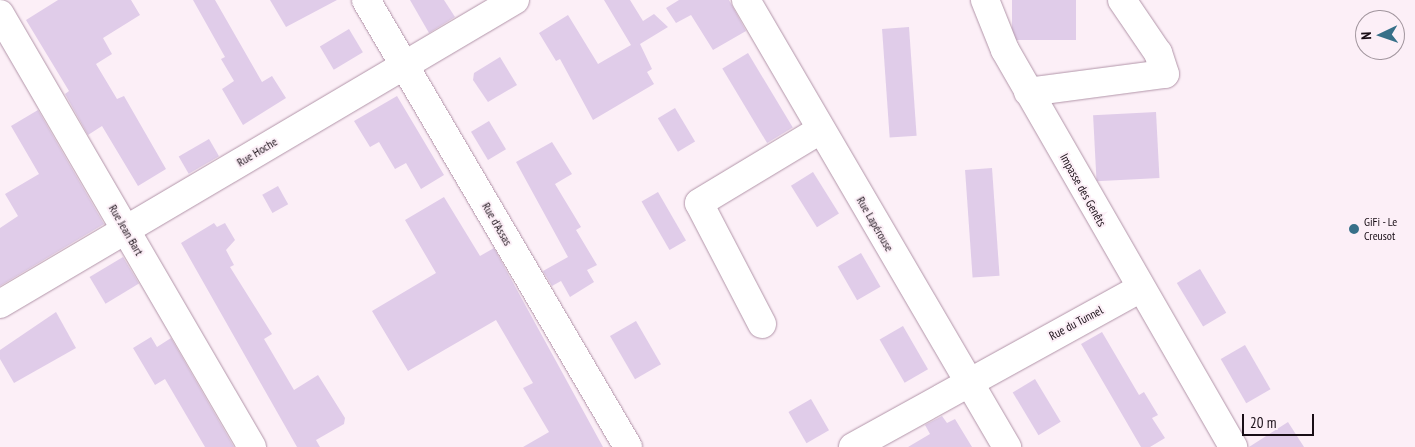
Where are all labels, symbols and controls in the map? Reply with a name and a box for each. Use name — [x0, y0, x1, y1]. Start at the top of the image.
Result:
north arrow — [1355, 10, 1405, 60]
text: N — [1357, 31, 1375, 40]
street label: Rue Hoche — [234, 134, 280, 170]
street label: Impasse des Genêts — [1057, 151, 1109, 229]
street label: Rue Lapérouse — [854, 194, 896, 254]
street label: Rue d'Assas — [479, 200, 515, 248]
street label: Rue Jean Bart — [106, 202, 146, 258]
place label: GiFi - Le Creusot — [1364, 215, 1398, 243]
marker: GiFi - Le Creusot — [1348, 223, 1360, 235]
street label: Rue du Tunnel — [1046, 303, 1106, 343]
scale bar — [1245, 404, 1318, 436]
text: 20 m — [1250, 413, 1276, 432]

